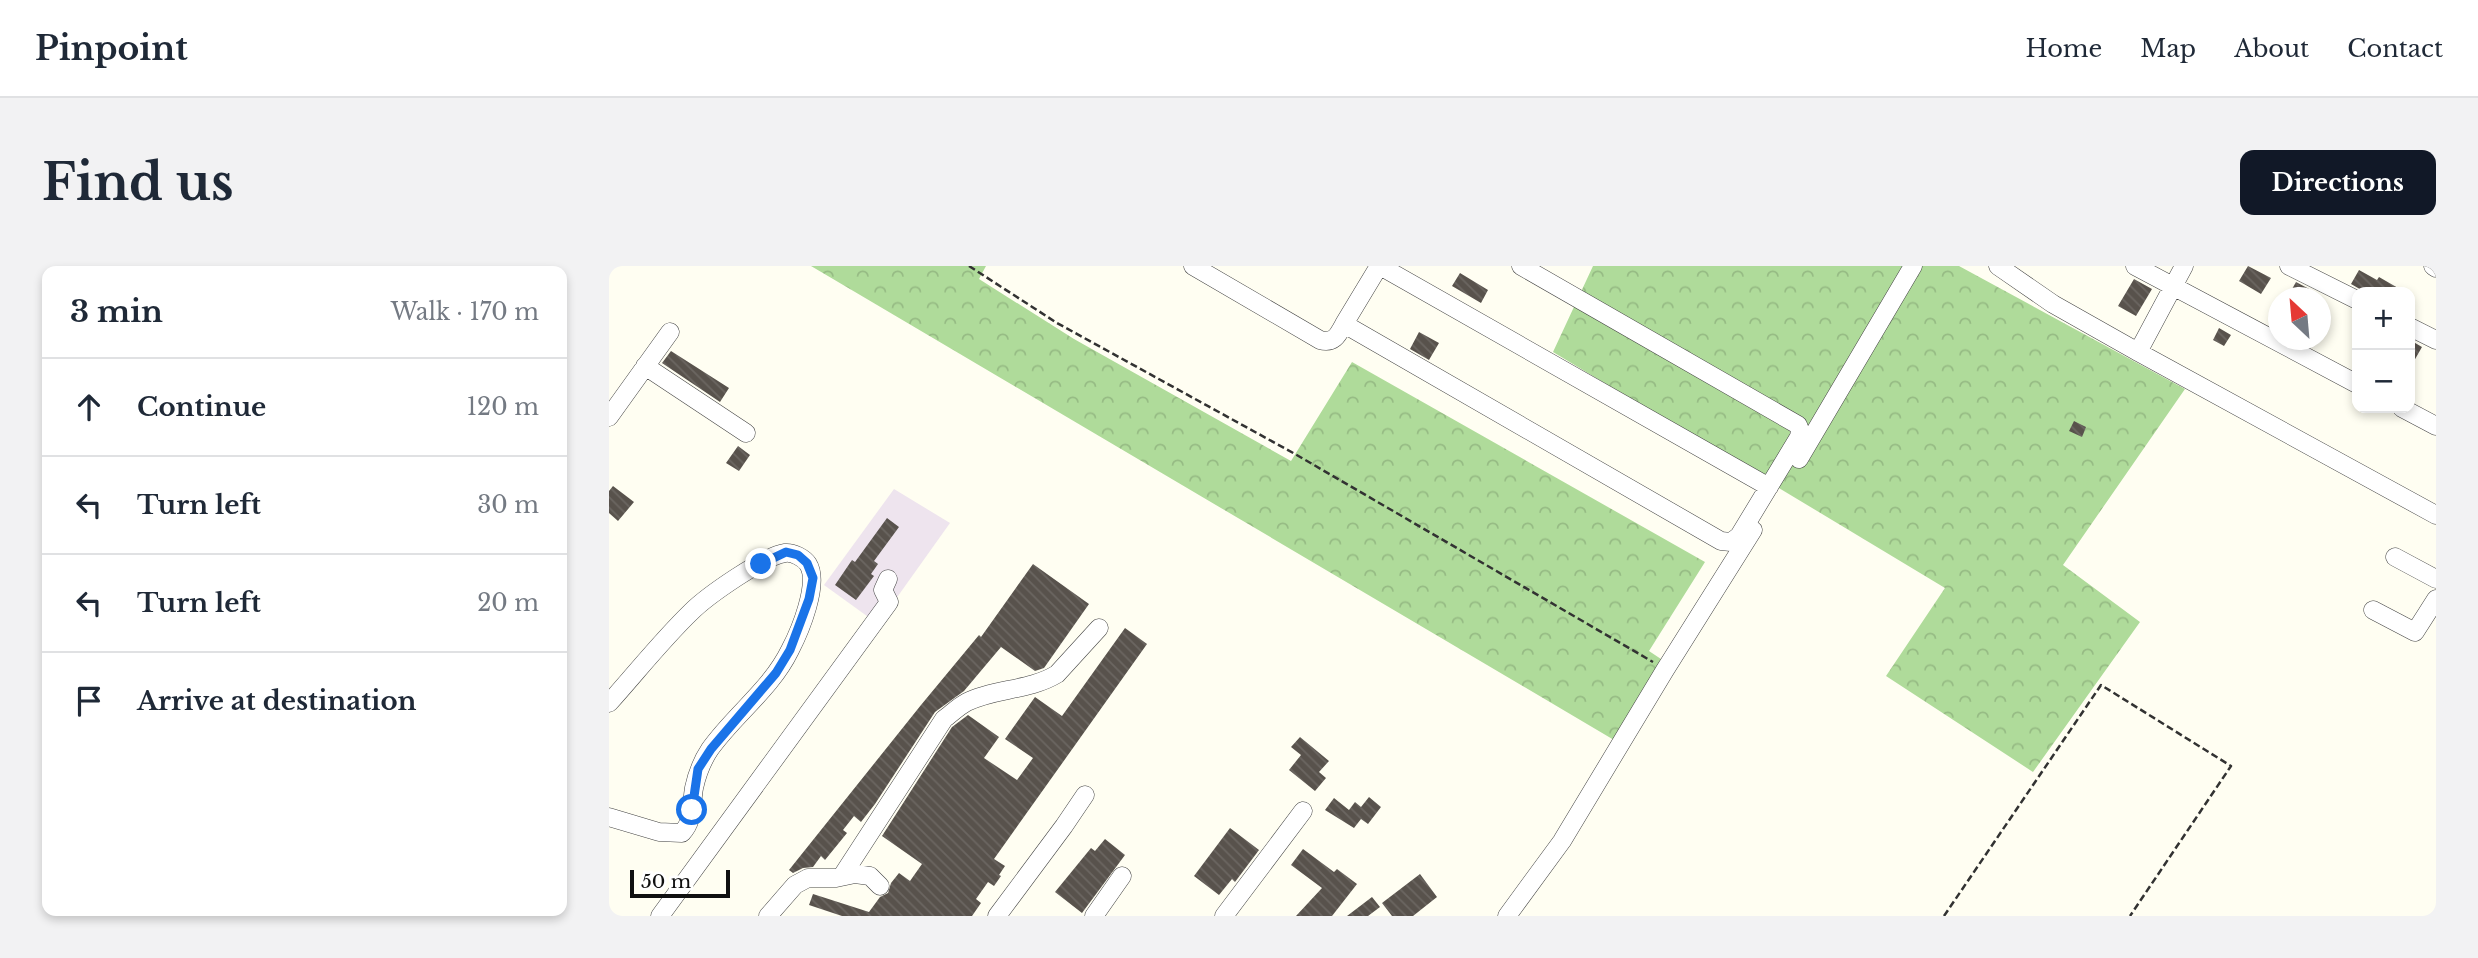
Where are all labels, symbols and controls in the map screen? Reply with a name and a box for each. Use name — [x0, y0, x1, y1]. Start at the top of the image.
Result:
text: Pinpoint — [35, 28, 188, 69]
text: Home — [2026, 34, 2102, 63]
text: Map — [2140, 34, 2196, 63]
text: About — [2234, 34, 2309, 63]
text: Contact — [2347, 34, 2443, 63]
button: Directions — [2240, 150, 2436, 215]
text: Find us — [42, 152, 234, 213]
north arrow — [2268, 287, 2331, 350]
map controls — [2352, 287, 2415, 413]
button: + — [2352, 287, 2415, 350]
text: 3 min — [70, 293, 163, 330]
text: Walk · 170 m — [391, 298, 539, 326]
button: − — [2352, 350, 2415, 413]
icon: ahead — [70, 388, 108, 426]
text: Continue — [137, 391, 266, 423]
text: 120 m — [467, 393, 539, 421]
icon: left — [70, 486, 108, 524]
text: Turn left — [137, 489, 261, 521]
text: 30 m — [477, 491, 539, 519]
route end — [745, 548, 776, 579]
icon: left — [70, 584, 108, 622]
text: Turn left — [137, 587, 261, 619]
text: 20 m — [477, 589, 539, 617]
icon: arrive — [70, 682, 108, 720]
text: Arrive at destination — [137, 685, 417, 717]
route start — [676, 794, 707, 825]
scale bar — [630, 867, 730, 899]
text: 50 m — [641, 870, 691, 893]

